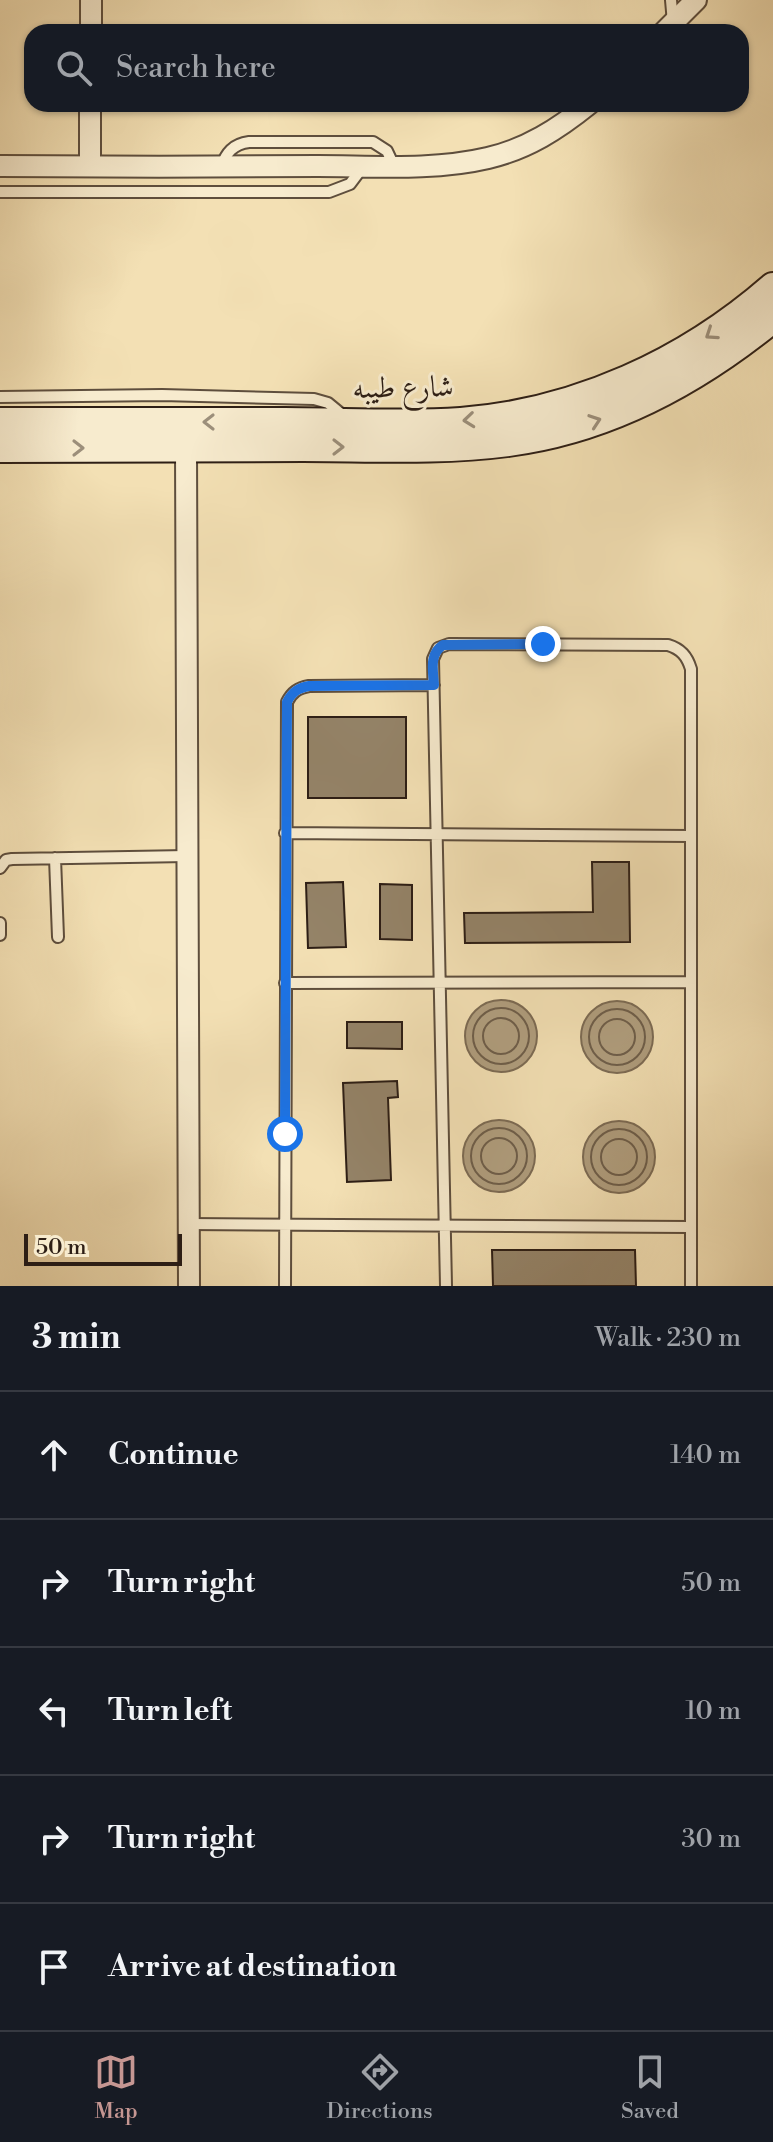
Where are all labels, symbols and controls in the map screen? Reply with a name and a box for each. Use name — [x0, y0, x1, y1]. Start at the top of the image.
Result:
search box — [24, 24, 749, 112]
icon: search — [52, 46, 96, 90]
text: Search here — [116, 49, 276, 87]
one-way arrow — [706, 325, 720, 340]
street label: شارع طيبه — [352, 368, 454, 413]
one-way arrow — [462, 412, 475, 429]
one-way arrow — [202, 413, 215, 431]
one-way arrow — [587, 414, 601, 430]
one-way arrow — [332, 438, 345, 456]
one-way arrow — [72, 439, 85, 457]
route end — [525, 626, 561, 662]
route start — [267, 1116, 303, 1152]
scale bar — [24, 1230, 182, 1266]
text: 50 m — [36, 1234, 87, 1261]
text: 3 min — [32, 1317, 121, 1359]
text: Walk · 230 m — [595, 1322, 741, 1354]
icon: ahead — [32, 1433, 76, 1477]
text: Continue — [108, 1436, 239, 1474]
text: 140 m — [670, 1439, 741, 1471]
icon: right — [32, 1561, 76, 1605]
text: Turn right — [108, 1564, 255, 1602]
text: 50 m — [681, 1567, 741, 1599]
icon: left — [32, 1689, 76, 1733]
text: Turn left — [108, 1692, 232, 1730]
text: 10 m — [685, 1695, 741, 1727]
icon: right — [32, 1817, 76, 1861]
text: Turn right — [108, 1820, 255, 1858]
text: 30 m — [681, 1823, 741, 1855]
icon: arrive — [32, 1945, 76, 1989]
text: Arrive at destination — [108, 1948, 397, 1986]
tab: Map — [94, 2050, 138, 2125]
tab: Directions — [327, 2050, 433, 2125]
tab: Saved — [621, 2050, 679, 2125]

